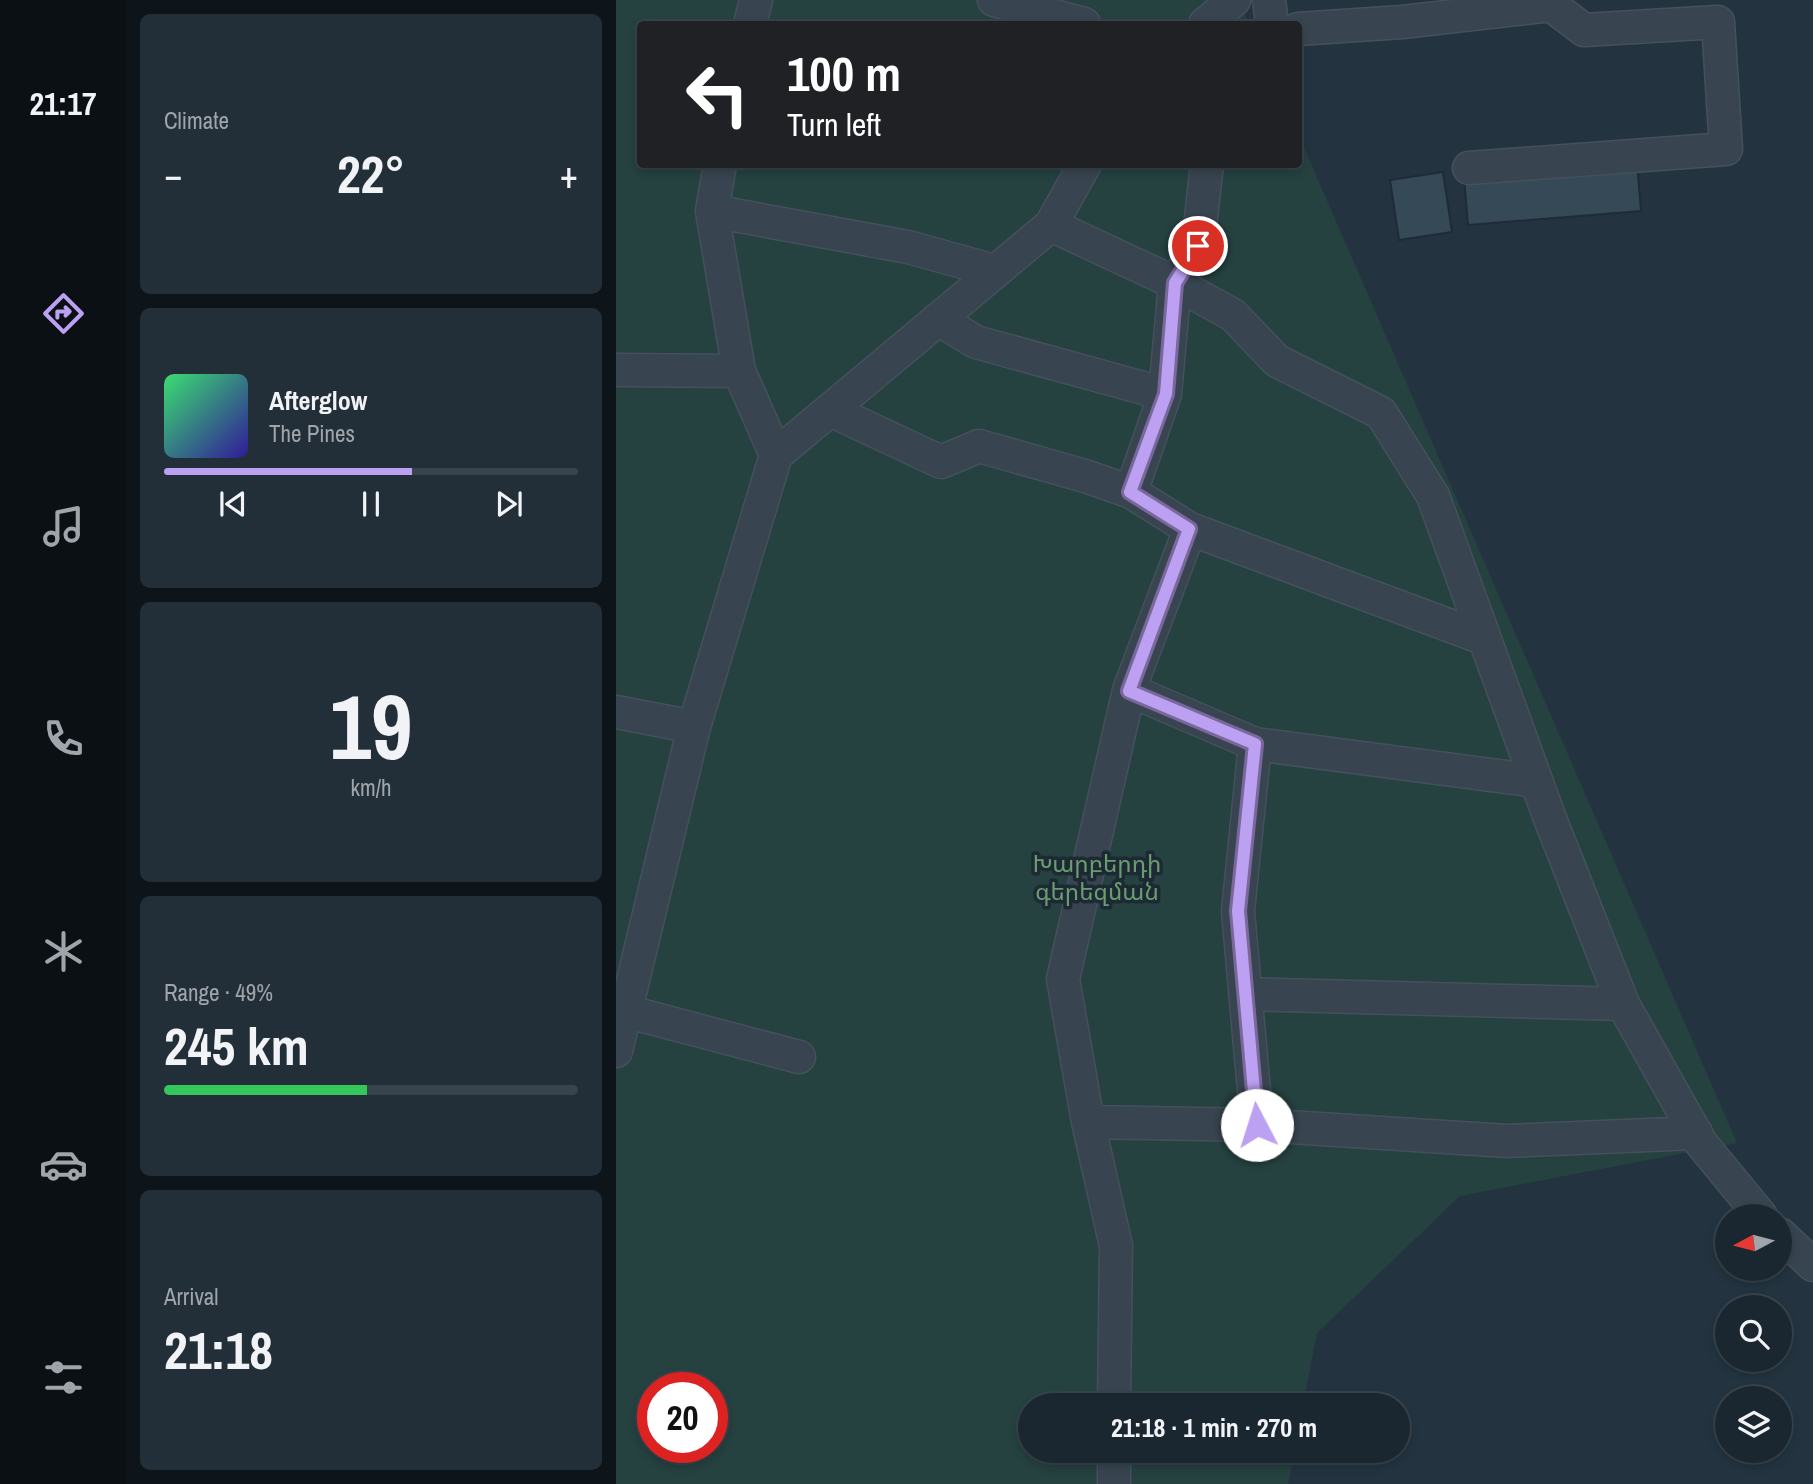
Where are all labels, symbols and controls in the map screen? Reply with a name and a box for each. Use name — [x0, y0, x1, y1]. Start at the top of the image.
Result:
text: 100 m — [787, 40, 901, 106]
icon: left — [672, 49, 763, 140]
text: 21:17 — [29, 82, 97, 125]
text: Turn left — [787, 103, 881, 146]
text: Climate — [164, 105, 229, 136]
text: 22° — [337, 139, 405, 209]
text: − — [164, 149, 182, 200]
text: + — [560, 149, 578, 200]
pin — [1168, 216, 1228, 276]
icon: arrive — [1179, 227, 1217, 265]
icon: directions — [39, 289, 88, 338]
text: Afterglow — [269, 383, 367, 418]
text: The Pines — [269, 418, 355, 449]
icon: previous — [214, 485, 252, 523]
icon: pause — [352, 485, 390, 523]
icon: next — [490, 485, 528, 523]
icon: music — [39, 502, 88, 551]
text: 19 — [330, 665, 413, 787]
icon: phone — [39, 714, 88, 763]
text: km/h — [351, 772, 391, 803]
park label: Խարբերդի գերեզման — [1033, 847, 1161, 907]
icon: climate — [39, 927, 88, 976]
text: Range · 49% — [164, 977, 273, 1008]
text: 245 km — [164, 1011, 309, 1081]
position arrow — [1220, 1088, 1294, 1162]
icon: car — [39, 1140, 88, 1189]
north arrow — [1715, 1204, 1792, 1281]
map controls — [1715, 1204, 1792, 1463]
text: Arrival — [164, 1281, 219, 1312]
button: search — [1715, 1295, 1792, 1372]
text: 21:18 — [164, 1315, 273, 1385]
icon: filters — [39, 1353, 88, 1402]
speed limit sign: 20 — [637, 1372, 728, 1463]
button: layers — [1715, 1386, 1792, 1463]
text: 21:18 · 1 min · 270 m — [1111, 1410, 1317, 1445]

